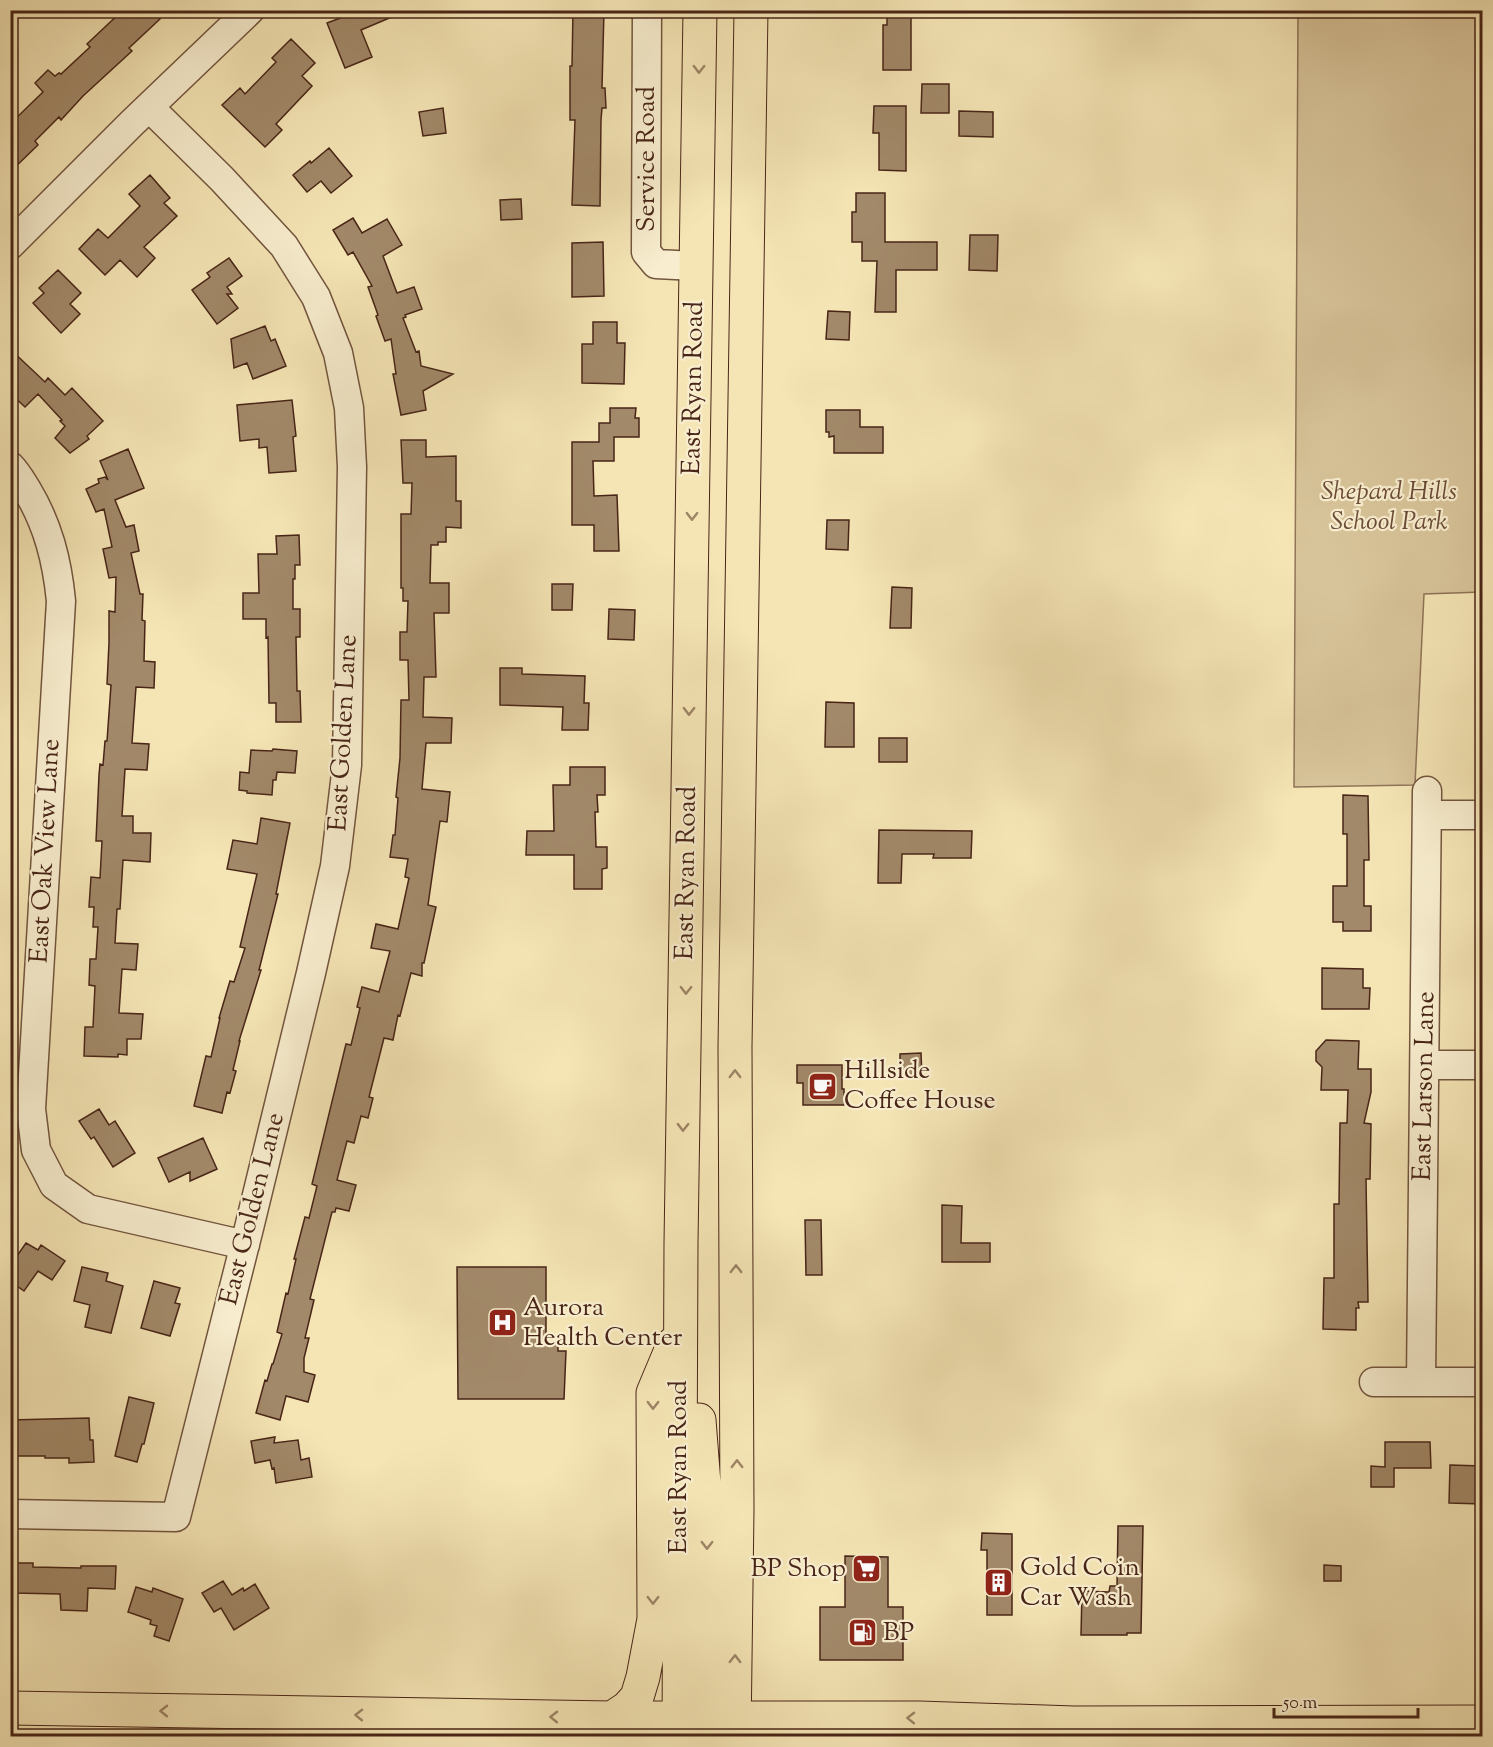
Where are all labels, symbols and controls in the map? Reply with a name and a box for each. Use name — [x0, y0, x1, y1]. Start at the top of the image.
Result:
one-way arrow — [693, 64, 705, 73]
street label: Service Road — [629, 86, 666, 232]
street label: East Ryan Road — [674, 300, 714, 475]
park label: Shepard Hills School Park — [1321, 474, 1457, 541]
one-way arrow — [686, 511, 698, 520]
street label: East Golden Lane — [320, 634, 368, 832]
one-way arrow — [683, 706, 696, 715]
street label: East Oak View Lane — [22, 738, 70, 964]
street label: East Ryan Road — [667, 785, 707, 960]
one-way arrow — [679, 985, 692, 994]
street label: East Larson Lane — [1405, 991, 1445, 1181]
place label: Hillside Coffee House — [844, 1053, 996, 1120]
one-way arrow — [729, 1069, 741, 1078]
cafe icon: Hillside Coffee House — [807, 1070, 839, 1102]
street label: East Golden Lane — [211, 1109, 295, 1309]
one-way arrow — [677, 1123, 689, 1132]
one-way arrow — [730, 1264, 742, 1273]
place label: Aurora Health Center — [523, 1290, 683, 1357]
hospital icon: Aurora Health Center — [486, 1307, 518, 1339]
street label: East Ryan Road — [661, 1380, 698, 1554]
one-way arrow — [647, 1400, 659, 1409]
one-way arrow — [731, 1459, 743, 1468]
one-way arrow — [701, 1541, 713, 1550]
place label: Gold Coin Car Wash — [1020, 1550, 1140, 1617]
place label: BP Shop — [751, 1551, 846, 1588]
supermarket icon: BP Shop — [851, 1553, 883, 1585]
building icon: Gold Coin Car Wash — [983, 1567, 1015, 1599]
one-way arrow — [647, 1595, 660, 1604]
place label: BP — [883, 1615, 914, 1652]
fuel station icon: BP — [846, 1617, 878, 1649]
one-way arrow — [729, 1654, 741, 1663]
scale bar — [1274, 1681, 1418, 1719]
text: 50 m — [1282, 1691, 1318, 1717]
one-way arrow — [159, 1705, 168, 1717]
one-way arrow — [354, 1708, 363, 1721]
one-way arrow — [549, 1711, 558, 1723]
one-way arrow — [906, 1712, 915, 1724]

